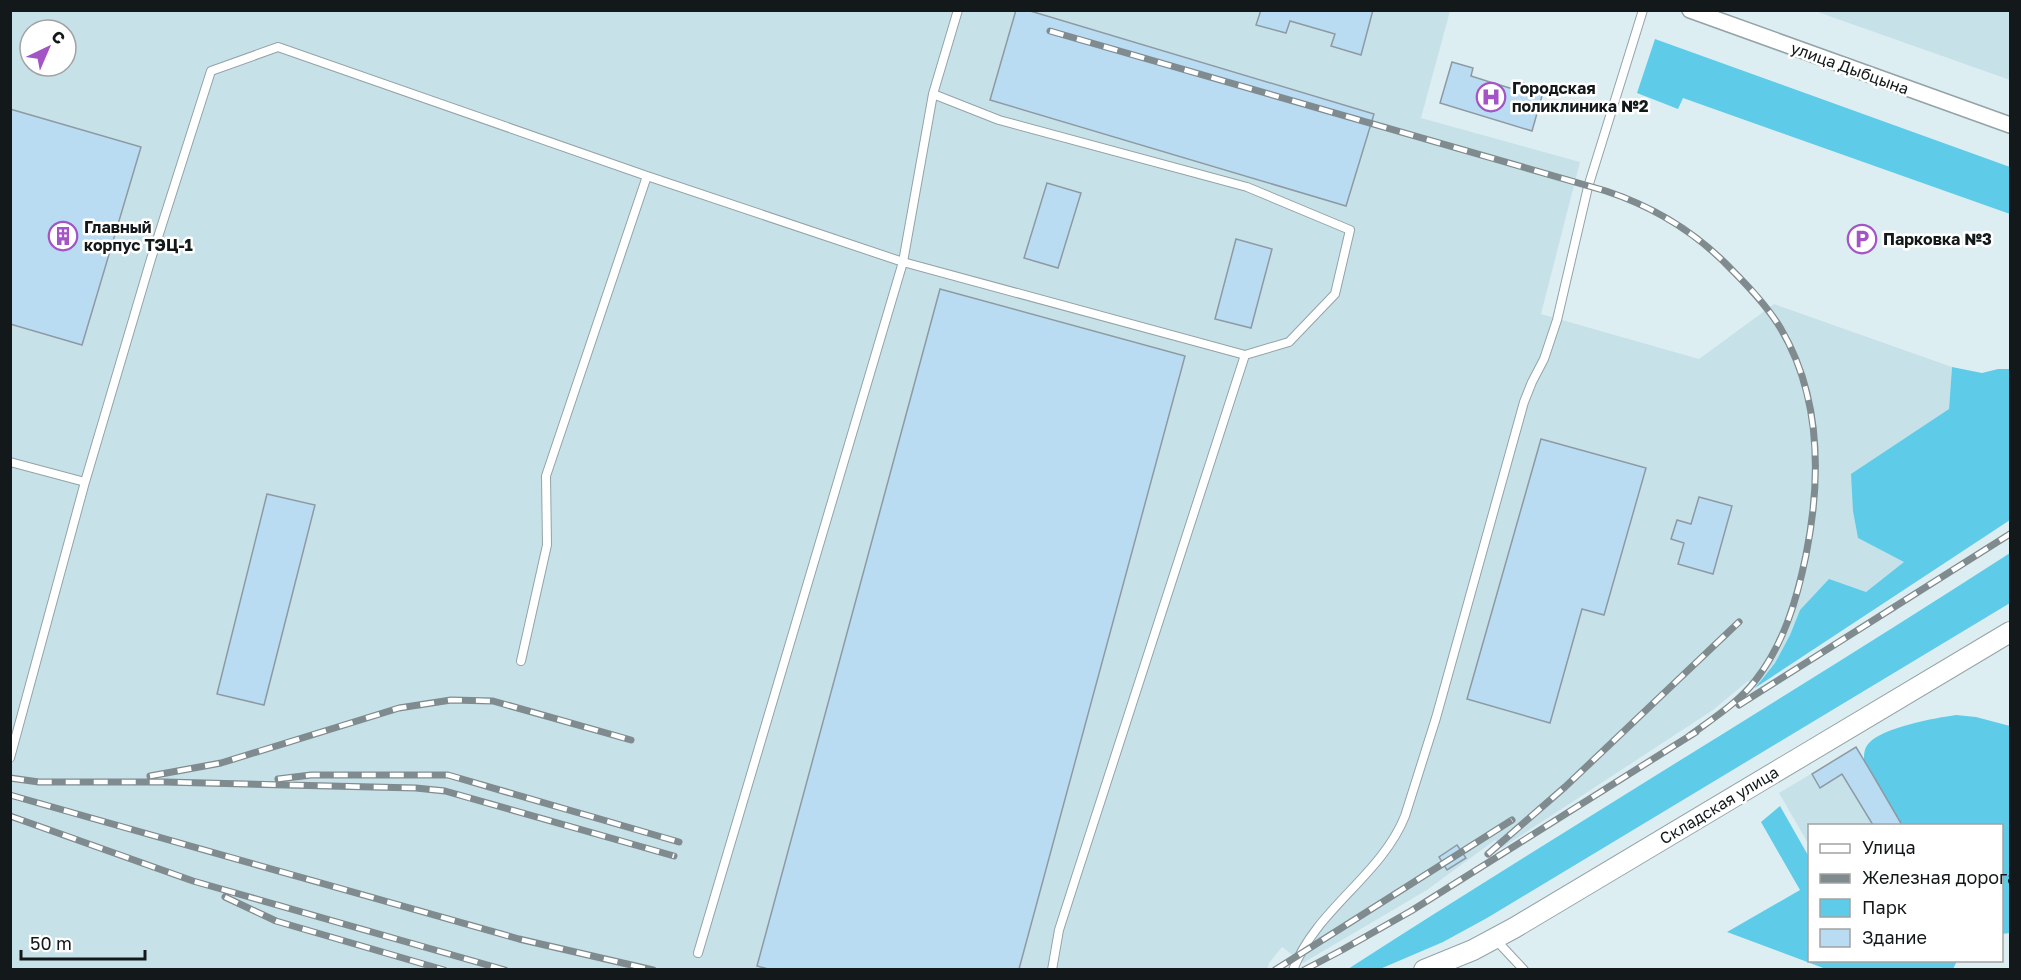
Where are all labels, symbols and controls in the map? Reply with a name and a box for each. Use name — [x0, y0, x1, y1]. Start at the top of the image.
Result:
north arrow — [18, 18, 78, 78]
text: С — [47, 26, 69, 48]
street label: улица Дыбцына — [1788, 37, 1912, 99]
place label: Городская поликлиника №2 — [1512, 78, 1649, 116]
hospital icon: Городская поликлиника №2 — [1475, 81, 1507, 113]
place label: Главный корпус ТЭЦ-1 — [84, 217, 193, 255]
building icon: Главный корпус ТЭЦ-1 — [47, 220, 79, 252]
parking icon: Парковка №3 — [1846, 223, 1878, 255]
place label: Парковка №3 — [1883, 229, 1992, 249]
street label: Складская улица — [1656, 762, 1782, 848]
legend — [1808, 824, 2003, 962]
text: Улица — [1862, 836, 1916, 858]
text: Железная дорога — [1862, 866, 2017, 888]
text: Парк — [1862, 896, 1907, 918]
scale bar — [21, 923, 146, 961]
text: Здание — [1862, 926, 1927, 948]
text: 50 m — [30, 932, 72, 954]

